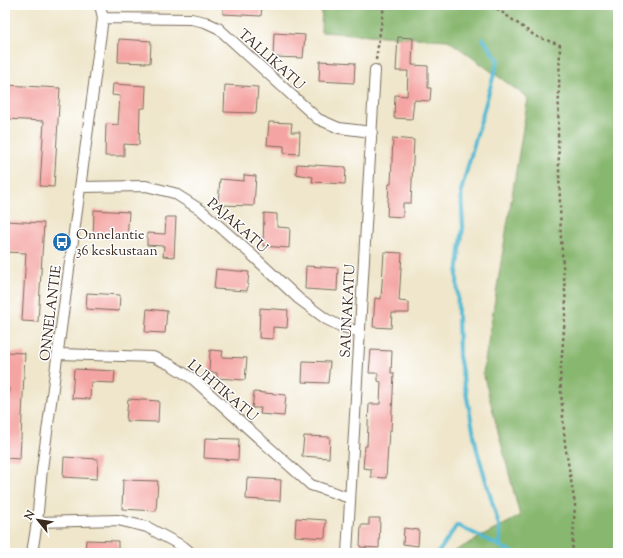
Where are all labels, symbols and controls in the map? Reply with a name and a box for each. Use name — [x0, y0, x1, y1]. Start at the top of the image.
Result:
street label: TALLIKATU — [233, 25, 309, 96]
street label: PAJAKATU — [202, 194, 272, 259]
place label: Onnelantie 36 keskustaan — [76, 226, 158, 262]
bus stop icon: Onnelantie 36 keskustaan — [51, 231, 73, 253]
street label: SAUNAKATU — [337, 263, 361, 358]
street label: ONNELANTIE — [36, 264, 68, 362]
street label: LUHTIKATU — [182, 356, 262, 427]
north arrow — [18, 500, 58, 540]
text: N — [21, 508, 39, 524]

